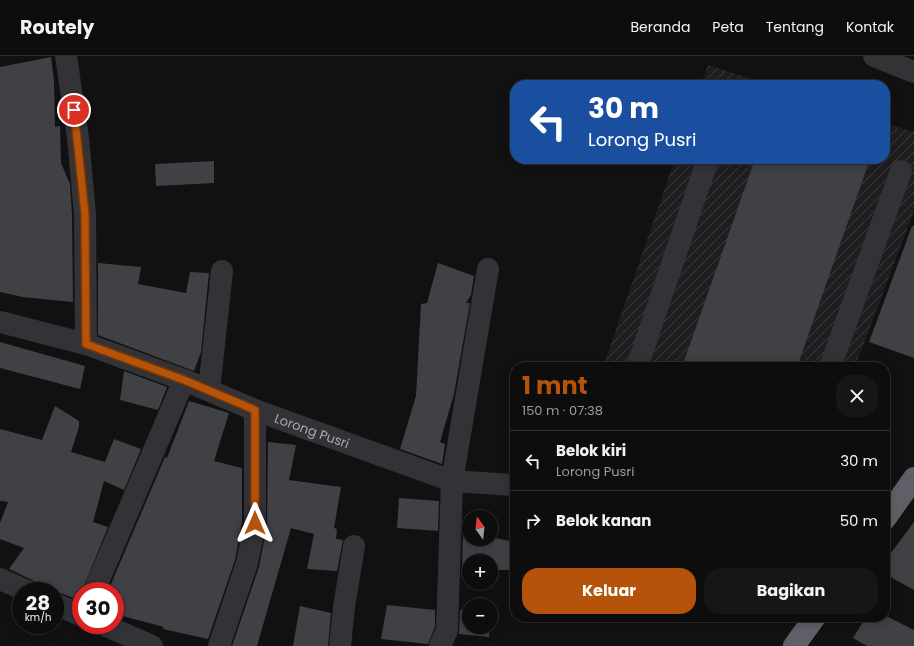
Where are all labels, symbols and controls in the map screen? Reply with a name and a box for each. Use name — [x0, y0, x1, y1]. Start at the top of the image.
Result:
text: Routely — [20, 14, 94, 41]
text: Beranda — [631, 17, 690, 37]
text: Peta — [712, 17, 744, 37]
text: Tentang — [766, 17, 824, 37]
text: Kontak — [846, 17, 894, 37]
text: 30 m — [588, 89, 659, 128]
pin — [57, 93, 91, 127]
icon: left — [522, 96, 574, 148]
icon: arrive — [63, 99, 85, 121]
text: Lorong Pusri — [588, 127, 697, 152]
text: 1 mnt — [522, 369, 587, 402]
button: close — [836, 375, 878, 417]
text: 150 m · 07:38 — [522, 401, 603, 420]
street label: Lorong Pusri — [272, 408, 352, 453]
text: Belok kiri — [556, 440, 626, 461]
icon: left — [522, 450, 544, 472]
text: 30 m — [840, 450, 878, 471]
text: Lorong Pusri — [556, 462, 634, 481]
position arrow — [234, 502, 276, 544]
north arrow — [462, 510, 498, 546]
map controls — [462, 510, 498, 634]
icon: right — [522, 510, 544, 532]
text: Belok kanan — [556, 510, 651, 531]
text: 50 m — [840, 510, 878, 531]
button: + — [462, 554, 498, 590]
button: Keluar — [522, 568, 696, 614]
button: Bagikan — [704, 568, 878, 614]
speed limit sign: 30 — [72, 582, 124, 634]
text: 28 — [26, 589, 50, 617]
button: − — [462, 598, 498, 634]
text: km/h — [25, 610, 51, 625]

